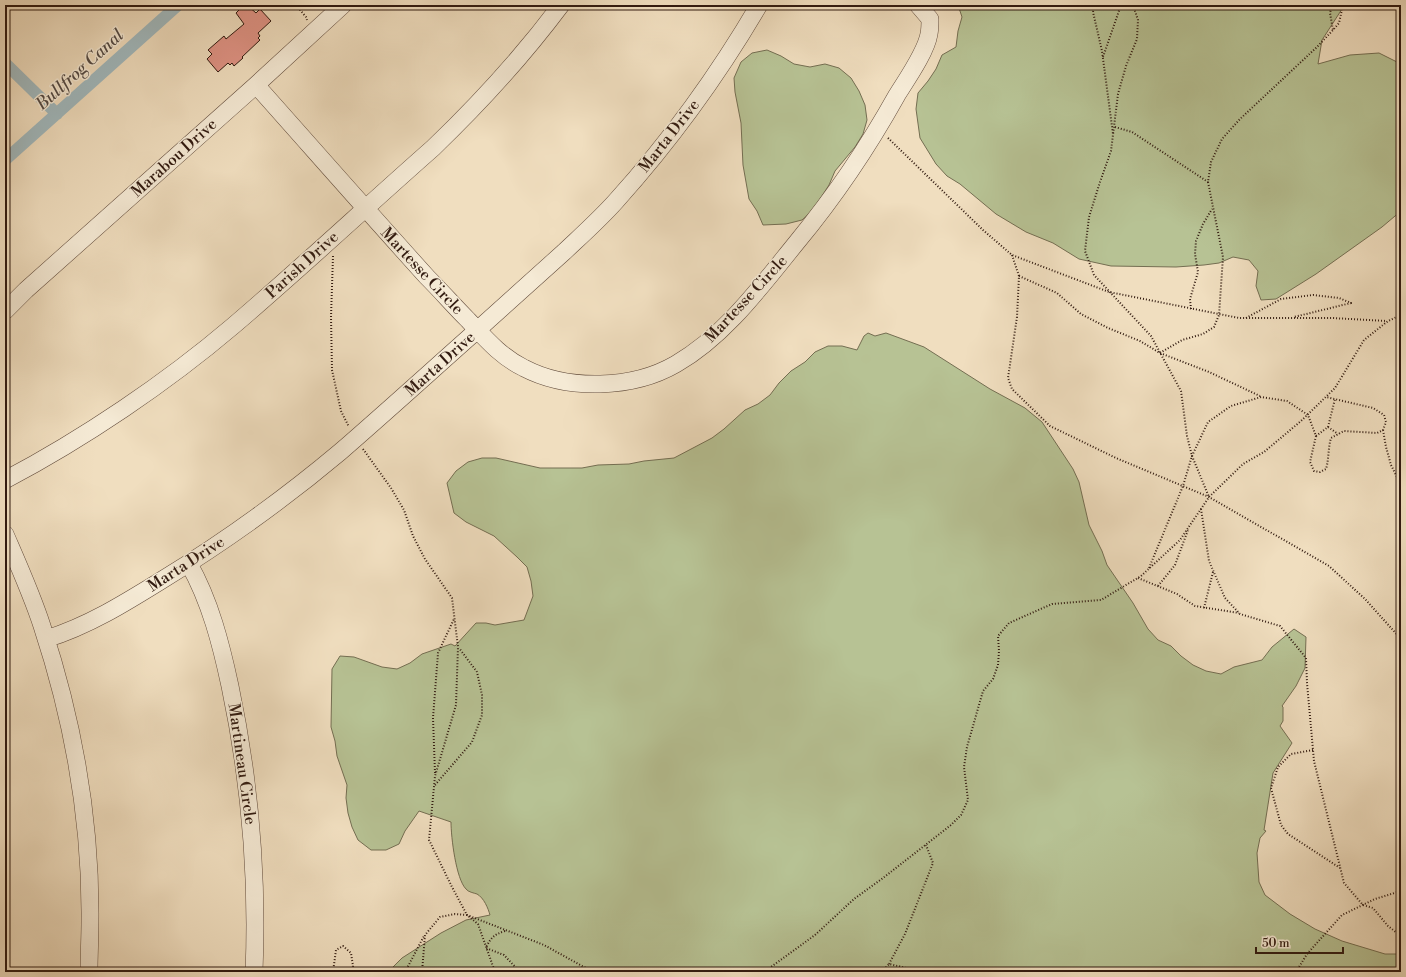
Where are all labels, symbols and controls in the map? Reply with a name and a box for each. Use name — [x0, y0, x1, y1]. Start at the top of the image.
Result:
water label: Bullfrog Canal — [31, 24, 129, 116]
street label: Marta Drive — [634, 95, 704, 177]
street label: Marabou Drive — [127, 114, 221, 202]
street label: Martesse Circle — [376, 223, 468, 319]
street label: Parish Drive — [261, 227, 343, 303]
street label: Martesse Circle — [700, 251, 792, 347]
street label: Marta Drive — [401, 327, 479, 401]
street label: Marta Drive — [144, 532, 228, 596]
street label: Martineau Circle — [224, 702, 260, 826]
scale bar — [1256, 929, 1343, 955]
text: 50 m — [1262, 936, 1290, 951]

